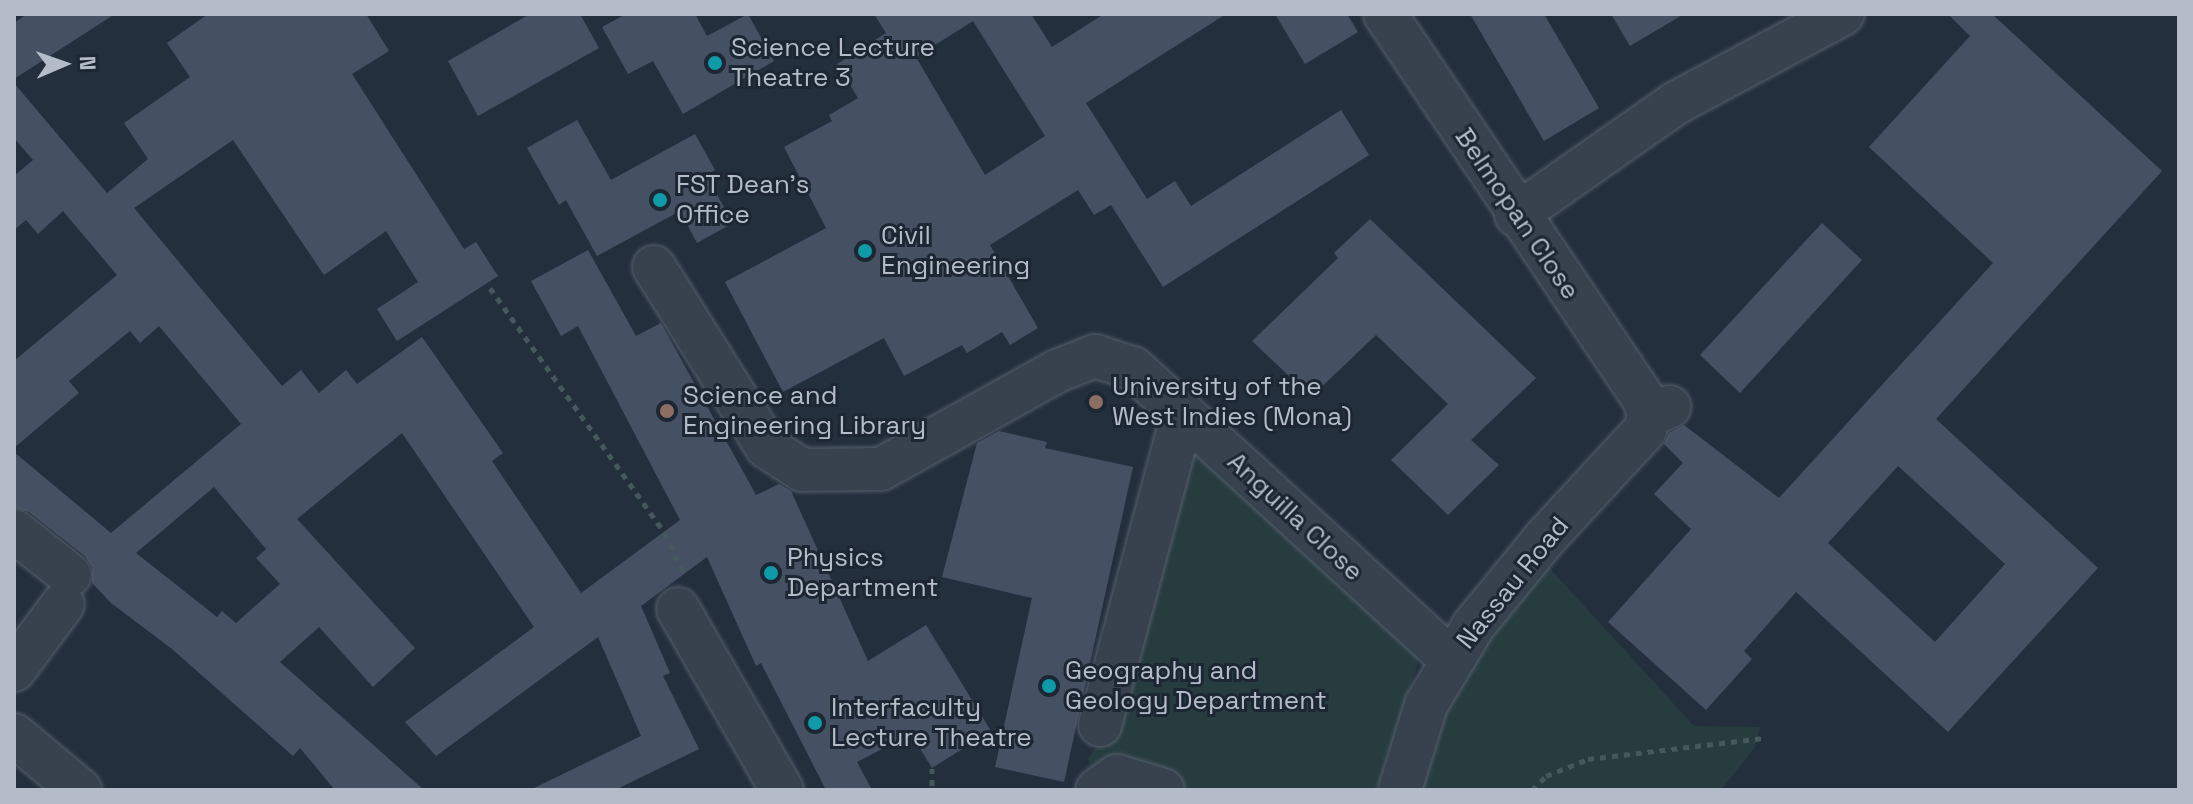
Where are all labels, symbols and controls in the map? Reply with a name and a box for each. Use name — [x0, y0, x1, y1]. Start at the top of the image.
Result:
north arrow — [24, 24, 104, 104]
place label: Science Lecture Theatre 3 — [731, 32, 935, 94]
marker: Science Lecture Theatre 3 — [706, 54, 724, 72]
text: N — [74, 55, 102, 71]
street label: Belmopan Close — [1448, 122, 1586, 306]
place label: FST Dean's Office — [676, 169, 810, 230]
marker: FST Dean's Office — [651, 191, 669, 209]
place label: Civil Engineering — [881, 220, 1030, 282]
marker: Civil Engineering — [856, 242, 874, 260]
place label: University of the West Indies (Mona) — [1112, 371, 1352, 432]
place label: Science and Engineering Library — [683, 380, 926, 442]
marker: University of the West Indies (Mona) — [1087, 393, 1105, 411]
marker: Science and Engineering Library — [658, 402, 676, 420]
street label: Anguilla Close — [1221, 446, 1369, 588]
street label: Nassau Road — [1450, 511, 1576, 655]
place label: Physics Department — [787, 542, 938, 604]
marker: Physics Department — [762, 564, 780, 582]
place label: Geography and Geology Department — [1065, 655, 1327, 716]
marker: Geography and Geology Department — [1040, 677, 1058, 695]
place label: Interfaculty Lecture Theatre — [831, 692, 1032, 754]
marker: Interfaculty Lecture Theatre — [806, 714, 824, 732]

